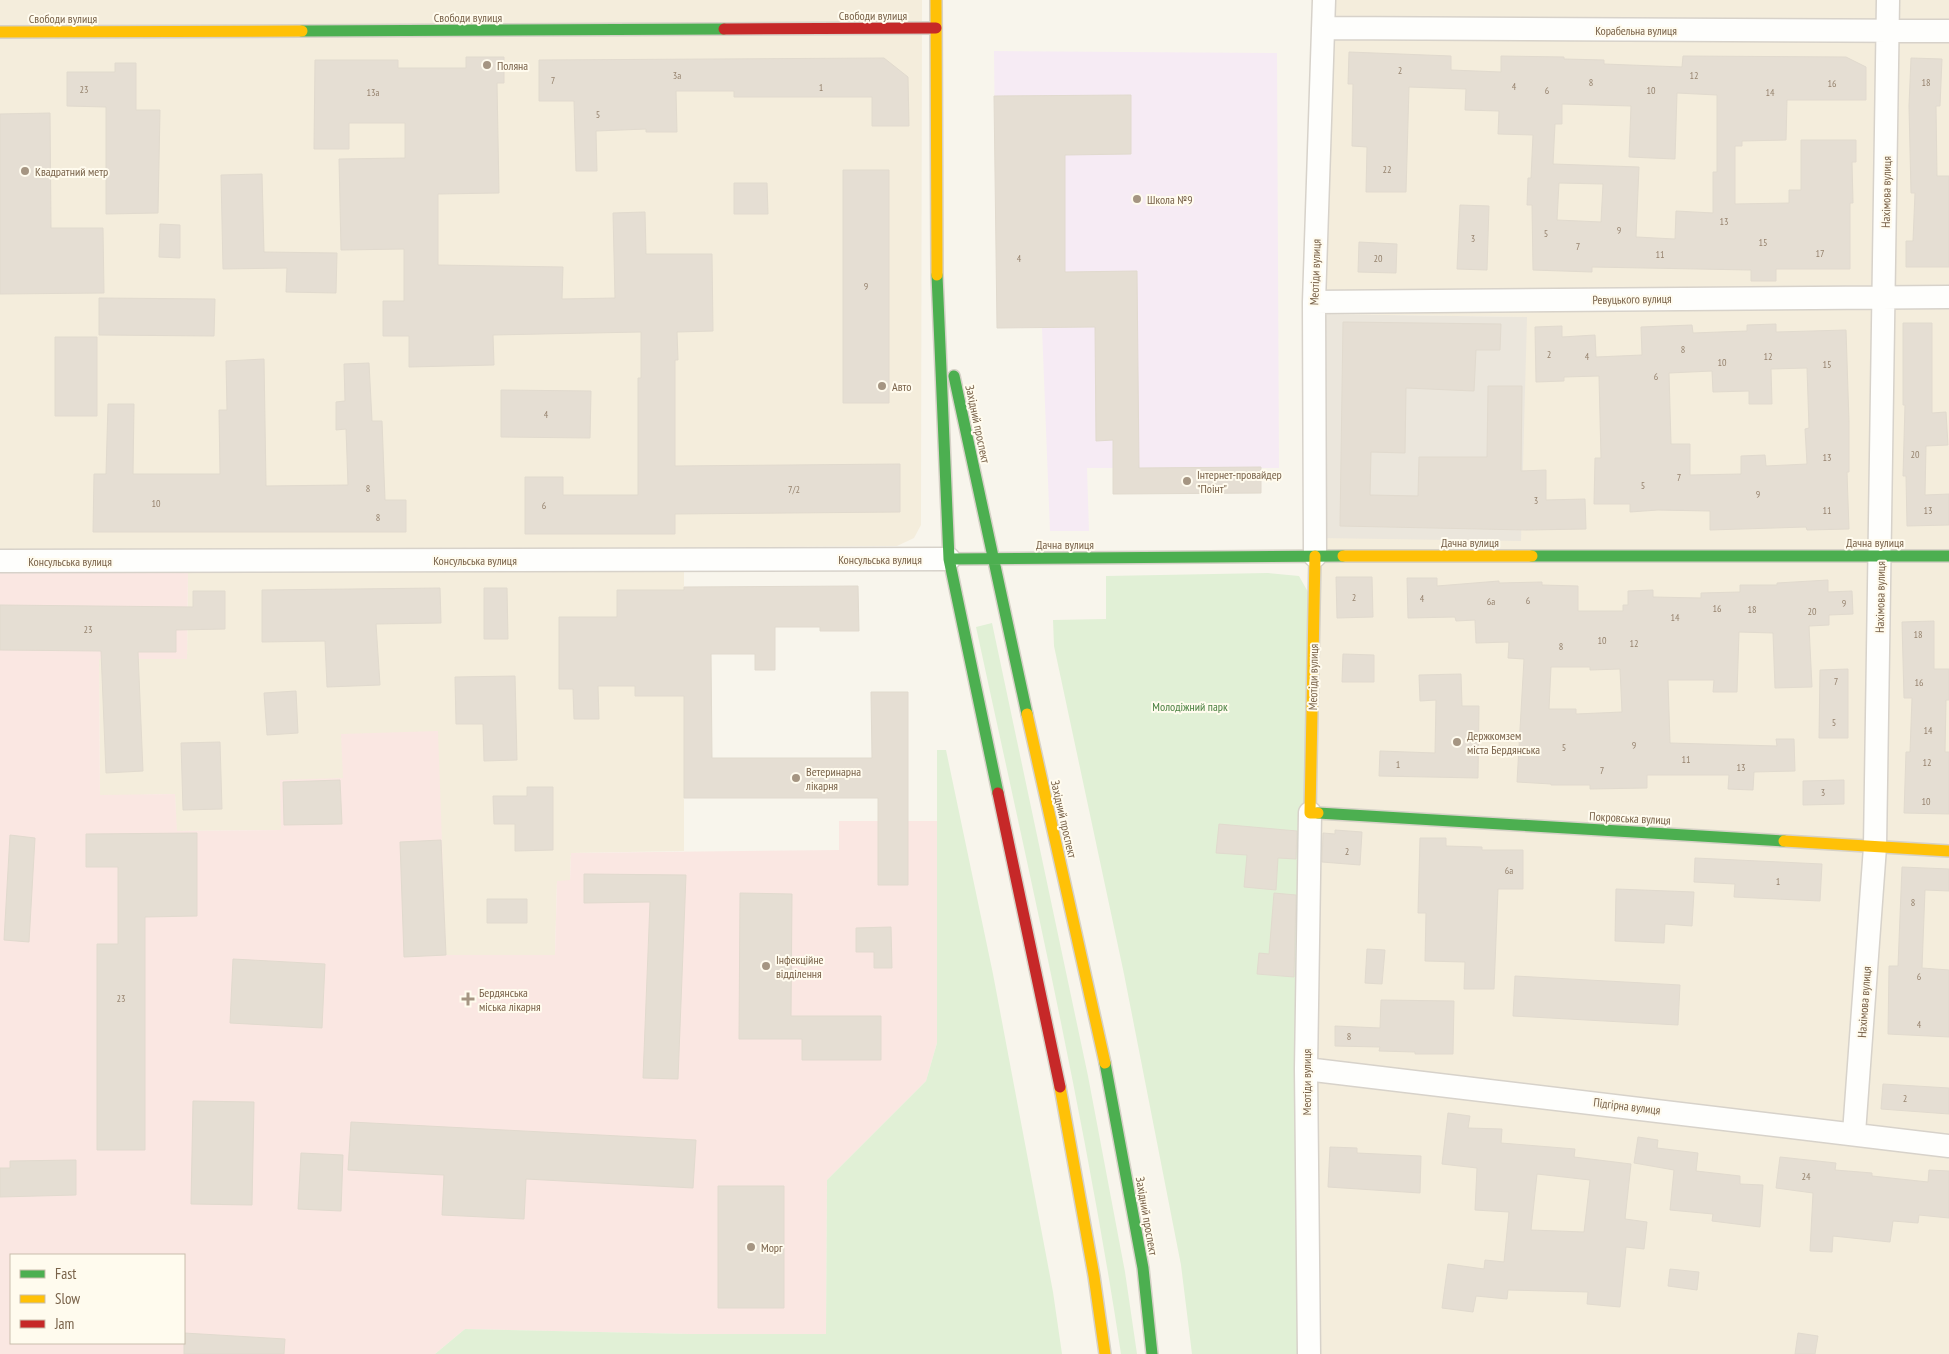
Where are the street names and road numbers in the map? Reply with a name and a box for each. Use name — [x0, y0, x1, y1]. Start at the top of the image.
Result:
street label: Свободи вулиця — [839, 8, 907, 23]
street label: Свободи вулиця — [434, 10, 502, 25]
street label: Свободи вулиця — [29, 11, 97, 26]
street label: Корабельна вулиця — [1595, 23, 1677, 38]
street label: Нахімова вулиця — [1878, 156, 1894, 228]
street label: Меотіди вулиця — [1306, 238, 1324, 305]
street label: Ревуцького вулиця — [1592, 291, 1672, 307]
street label: Західний проспект — [962, 384, 994, 465]
street label: Дачна вулиця — [1441, 535, 1499, 550]
street label: Дачна вулиця — [1846, 535, 1904, 550]
street label: Дачна вулиця — [1036, 537, 1094, 552]
street label: Консульська вулиця — [838, 552, 922, 567]
street label: Консульська вулиця — [433, 553, 517, 568]
street label: Консульська вулиця — [28, 554, 112, 569]
street label: Нахімова вулиця — [1872, 561, 1888, 633]
street label: Меотіди вулиця — [1305, 643, 1321, 710]
street label: Західний проспект — [1048, 779, 1080, 860]
street label: Покровська вулиця — [1589, 808, 1671, 828]
street label: Нахімова вулиця — [1854, 965, 1874, 1038]
street label: Меотіди вулиця — [1299, 1048, 1314, 1115]
street label: Підгірна вулиця — [1593, 1094, 1662, 1118]
street label: Західний проспект — [1133, 1176, 1161, 1257]

